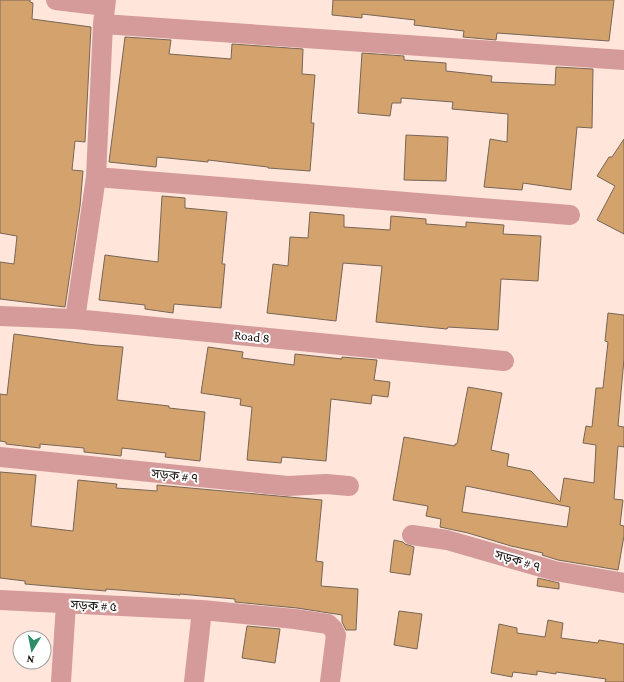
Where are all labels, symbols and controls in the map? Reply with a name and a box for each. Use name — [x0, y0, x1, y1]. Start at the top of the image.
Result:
street label: Road 8 — [233, 327, 271, 346]
street label: সড়ক # ৭ — [150, 465, 199, 485]
street label: সড়ক # ৭ — [492, 547, 543, 574]
street label: সড়ক # ৫ — [69, 597, 118, 614]
north arrow — [12, 630, 52, 670]
text: N — [25, 653, 35, 666]

